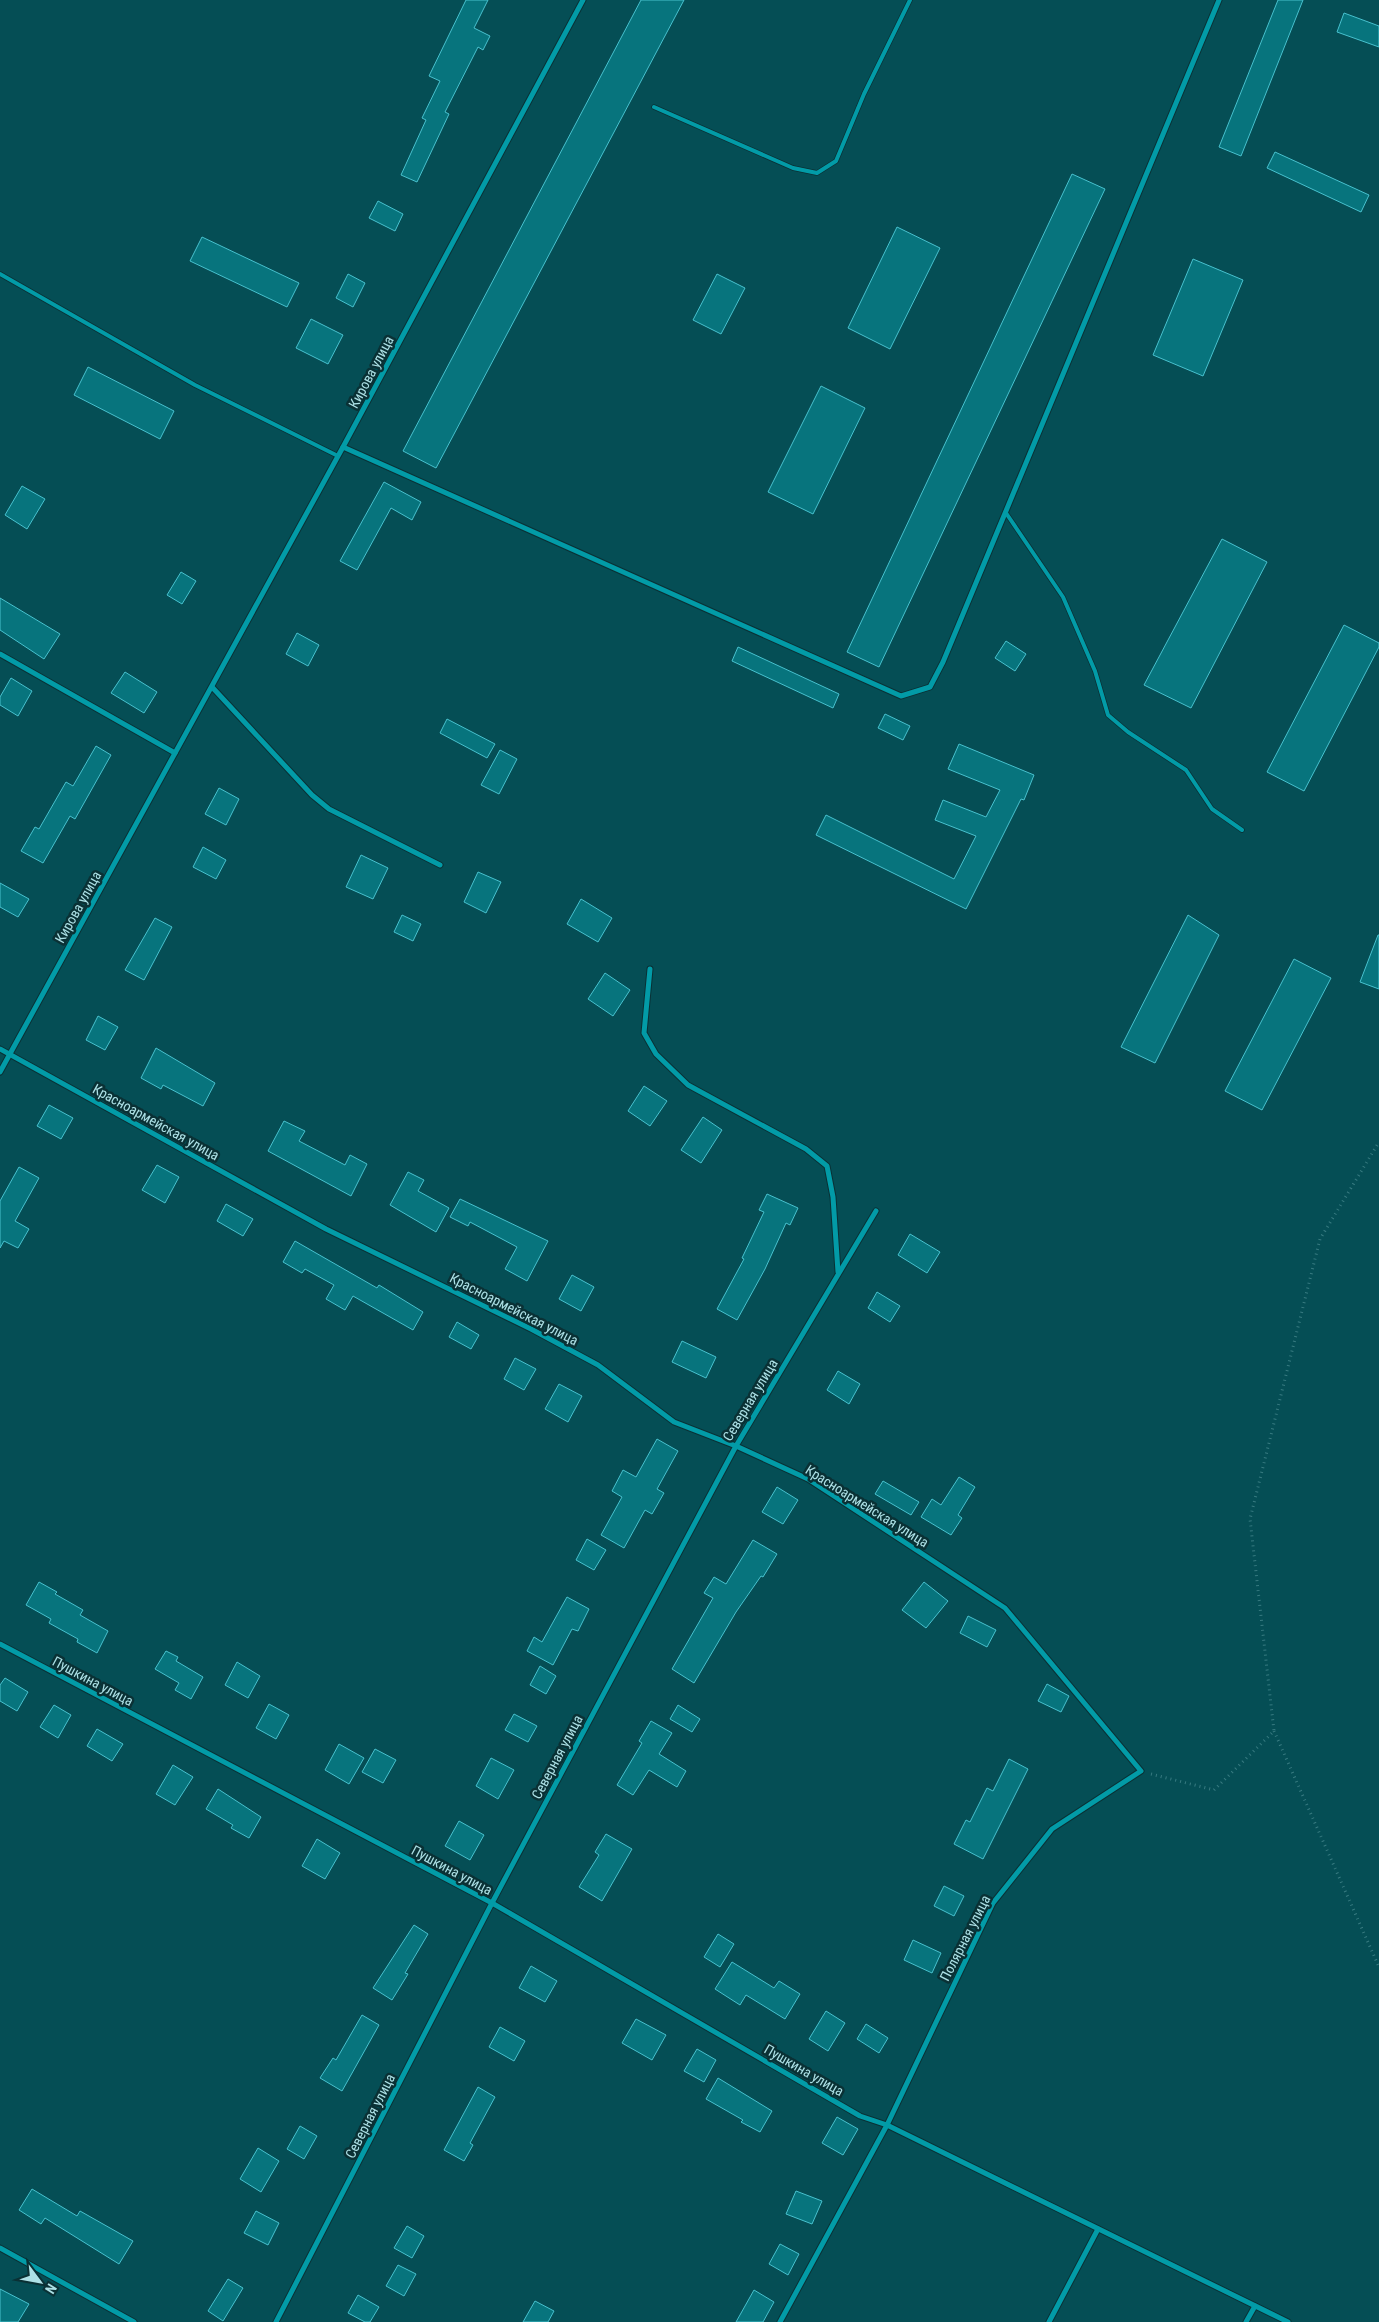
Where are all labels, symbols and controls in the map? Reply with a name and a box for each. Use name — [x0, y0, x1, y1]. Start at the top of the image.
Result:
street label: Кирова улица — [345, 333, 397, 411]
street label: Кирова улица — [52, 868, 104, 946]
street label: Красноармейская улица — [90, 1081, 222, 1163]
street label: Красноармейская улица — [447, 1270, 581, 1348]
street label: Северная улица — [719, 1356, 781, 1444]
street label: Красноармейская улица — [803, 1462, 931, 1550]
street label: Пушкина улица — [50, 1653, 136, 1709]
street label: Северная улица — [528, 1712, 586, 1802]
street label: Пушкина улица — [409, 1842, 495, 1898]
street label: Полярная улица — [937, 1892, 993, 1984]
street label: Пушкина улица — [761, 2041, 847, 2099]
street label: Северная улица — [342, 2071, 398, 2161]
north arrow — [15, 2257, 65, 2307]
text: N — [42, 2281, 60, 2297]

